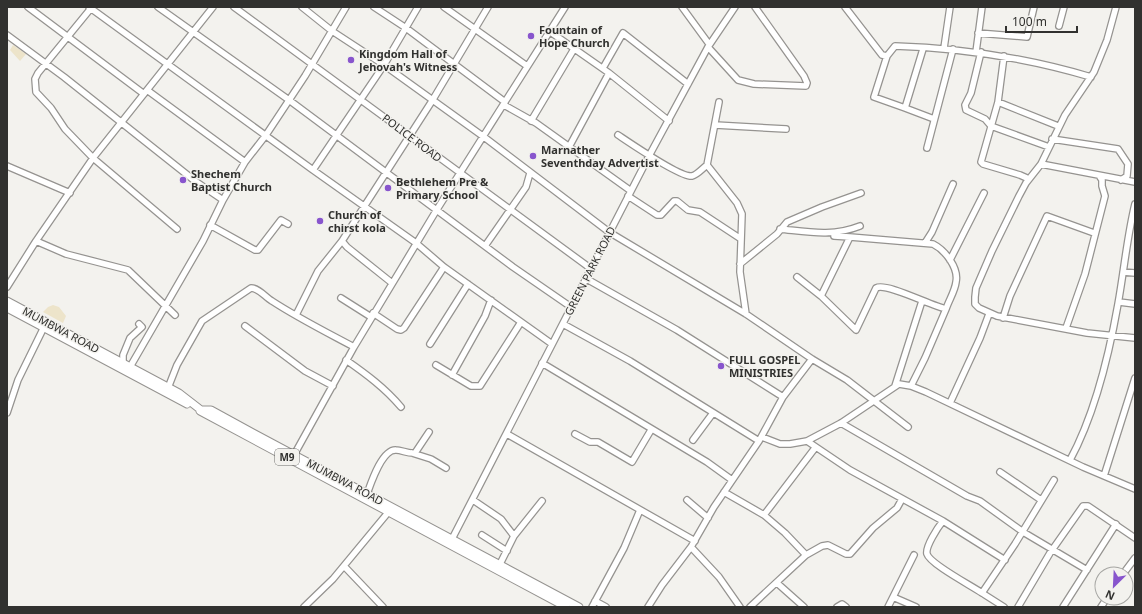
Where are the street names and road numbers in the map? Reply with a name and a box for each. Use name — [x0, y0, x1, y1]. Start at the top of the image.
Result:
street label: POLICE ROAD — [379, 110, 445, 165]
street label: GREEN PARK ROAD — [561, 224, 619, 318]
street label: MUMBWA ROAD — [20, 303, 102, 356]
road number: M9 — [275, 449, 299, 465]
street label: MUMBWA ROAD — [304, 455, 386, 508]

